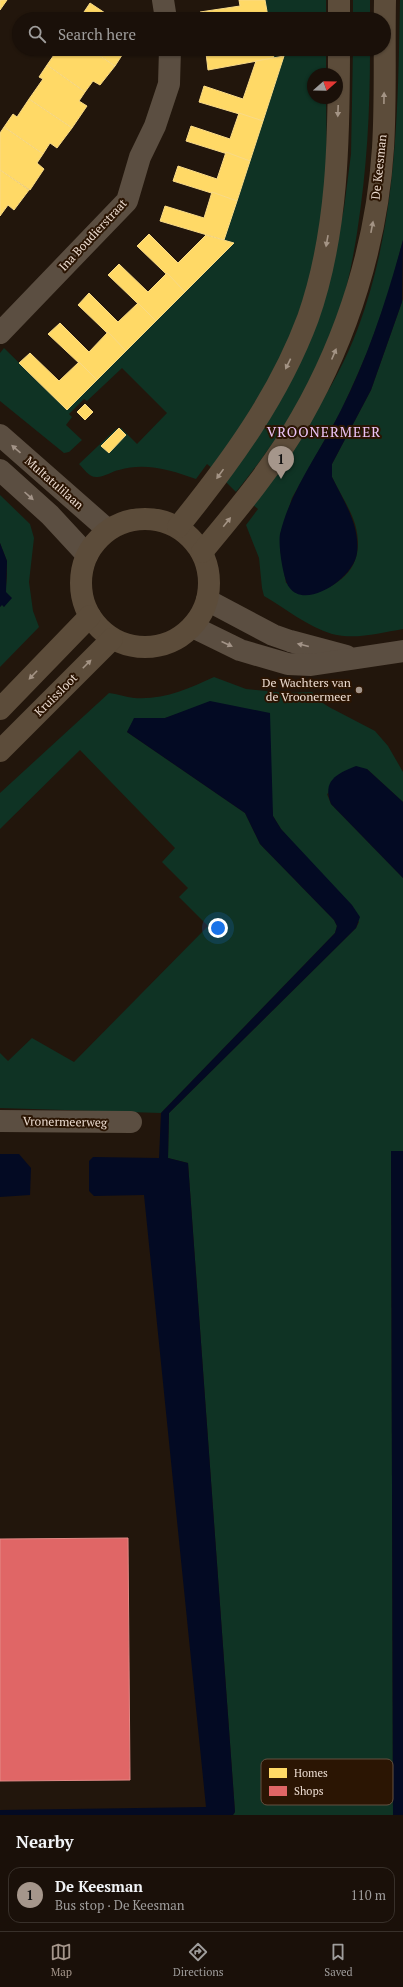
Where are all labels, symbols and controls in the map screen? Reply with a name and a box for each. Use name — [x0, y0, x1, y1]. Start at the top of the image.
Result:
search box — [12, 12, 391, 56]
icon: search — [26, 23, 48, 45]
text: Search here — [58, 24, 136, 44]
north arrow — [307, 68, 343, 104]
one-way arrow — [381, 91, 387, 104]
one-way arrow — [335, 105, 341, 118]
street label: De Keesman — [368, 134, 389, 200]
street label: Ina Boudierstraat — [55, 195, 130, 274]
one-way arrow — [369, 221, 375, 233]
one-way arrow — [324, 235, 330, 247]
one-way arrow — [331, 348, 337, 359]
one-way arrow — [285, 358, 291, 370]
district label: VROONERMEER — [267, 422, 381, 441]
one-way arrow — [10, 445, 21, 454]
pin: 1 — [268, 446, 294, 479]
street label: Multatulilaan — [22, 453, 87, 512]
one-way arrow — [215, 469, 224, 480]
one-way arrow — [24, 492, 34, 501]
one-way arrow — [223, 517, 231, 527]
one-way arrow — [222, 641, 233, 647]
one-way arrow — [297, 642, 309, 648]
one-way arrow — [82, 659, 92, 669]
one-way arrow — [29, 670, 38, 680]
street label: Kruissloot — [31, 670, 81, 719]
place label: De Wachters van de Vroonermeer — [262, 675, 351, 704]
marker: De Wachters van de Vroonermeer — [354, 685, 364, 695]
your location — [208, 918, 228, 938]
street label: Vronermeerweg — [23, 1113, 108, 1130]
legend — [261, 1759, 393, 1805]
text: Homes — [294, 1766, 328, 1780]
text: Shops — [294, 1784, 324, 1798]
text: Nearby — [16, 1830, 74, 1853]
text: De Keesman — [55, 1876, 143, 1896]
text: 1 — [26, 1886, 34, 1904]
text: 110 m — [351, 1886, 386, 1904]
text: Bus stop · De Keesman — [55, 1896, 185, 1914]
tab: Map — [50, 1941, 72, 1979]
tab: Directions — [173, 1941, 224, 1979]
tab: Saved — [324, 1941, 353, 1979]

